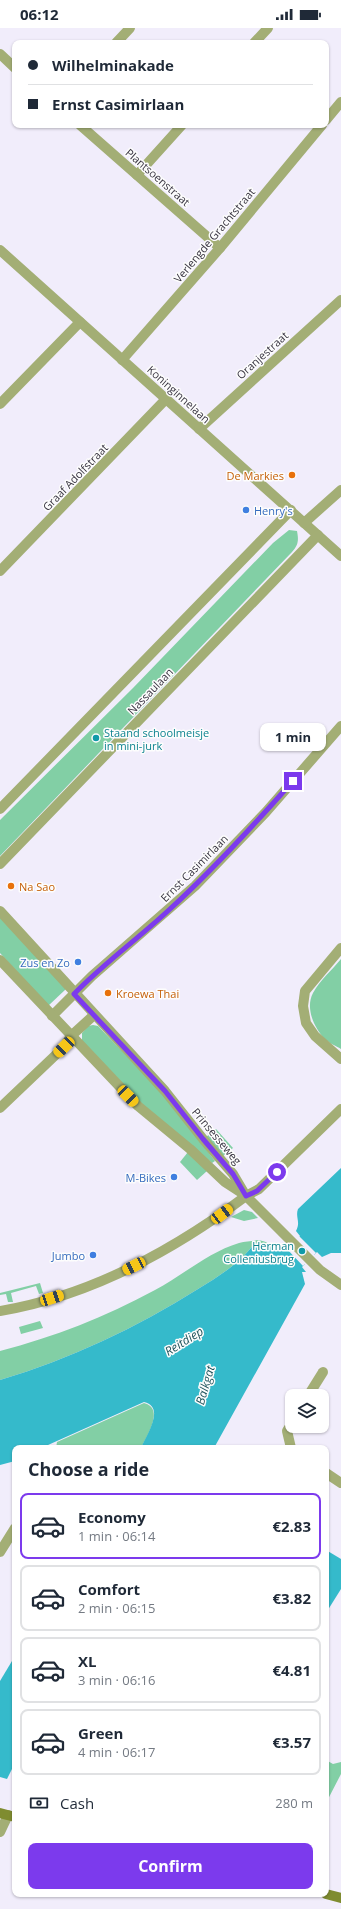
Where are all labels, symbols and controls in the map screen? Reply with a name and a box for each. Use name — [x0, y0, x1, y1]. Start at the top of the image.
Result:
text: 06:12 — [20, 4, 59, 24]
text: Wilhelminakade — [52, 55, 174, 75]
text: Ernst Casimirlaan — [52, 94, 184, 114]
street label: Plantsoenstraat — [123, 145, 193, 209]
street label: Verlengde Grachtstraat — [170, 185, 258, 285]
street label: Oranjestraat — [233, 328, 291, 382]
street label: Koninginnelaan — [144, 362, 214, 426]
street label: Graaf Adolfstraat — [39, 440, 111, 514]
place label: De Markies — [227, 468, 284, 483]
marker: De Markies — [287, 470, 297, 480]
place label: Henry's — [254, 503, 293, 518]
marker: Henry's — [241, 505, 251, 515]
street label: Nassaulaan — [124, 664, 176, 718]
callout: 1 min — [260, 723, 326, 751]
place label: Staand schoolmeisje in mini-jurk — [104, 725, 209, 753]
text: 1 min — [275, 728, 311, 746]
marker: Staand schoolmeisje in mini-jurk — [91, 733, 101, 743]
route end — [284, 772, 302, 790]
street label: Ernst Casimirlaan — [157, 831, 231, 905]
place label: Na Sao — [19, 879, 55, 894]
marker: Na Sao — [6, 881, 16, 891]
place label: Zus en Zo — [20, 955, 70, 970]
marker: Zus en Zo — [73, 957, 83, 967]
place label: Kroewa Thai — [116, 986, 179, 1001]
marker: Kroewa Thai — [103, 988, 113, 998]
car — [51, 1034, 77, 1060]
car — [115, 1083, 141, 1109]
street label: Prinsesseweg — [189, 1105, 245, 1167]
route start — [268, 1163, 286, 1181]
place label: M-Bikes — [125, 1170, 166, 1185]
marker: M-Bikes — [169, 1172, 179, 1182]
car — [209, 1202, 235, 1226]
place label: Herman Colleniusbrug — [223, 1238, 294, 1266]
marker: Herman Colleniusbrug — [297, 1246, 307, 1256]
place label: Jumbo — [51, 1248, 85, 1263]
marker: Jumbo — [88, 1250, 98, 1260]
car — [121, 1255, 147, 1277]
car — [39, 1289, 65, 1307]
water label: Reitdiep — [161, 1322, 207, 1360]
water label: Balkgat — [191, 1363, 219, 1407]
map controls — [285, 1389, 329, 1433]
button: layers — [285, 1389, 329, 1433]
text: Choose a ride — [28, 1457, 149, 1481]
text: Economy — [78, 1507, 146, 1527]
icon: car — [30, 1508, 66, 1544]
text: €2.83 — [272, 1516, 311, 1536]
text: 1 min · 06:14 — [78, 1527, 155, 1545]
text: Comfort — [78, 1579, 140, 1599]
icon: car — [30, 1580, 66, 1616]
text: €3.82 — [272, 1588, 311, 1608]
text: 2 min · 06:15 — [78, 1599, 155, 1617]
text: XL — [78, 1651, 96, 1671]
icon: car — [30, 1652, 66, 1688]
text: €4.81 — [272, 1660, 311, 1680]
text: 3 min · 06:16 — [78, 1671, 155, 1689]
text: Green — [78, 1723, 123, 1743]
icon: car — [30, 1724, 66, 1760]
text: €3.57 — [272, 1732, 311, 1752]
text: 4 min · 06:17 — [78, 1743, 155, 1761]
icon: cash — [28, 1792, 50, 1814]
text: Cash — [60, 1793, 94, 1813]
text: 280 m — [275, 1794, 313, 1812]
button: Confirm — [28, 1843, 313, 1889]

